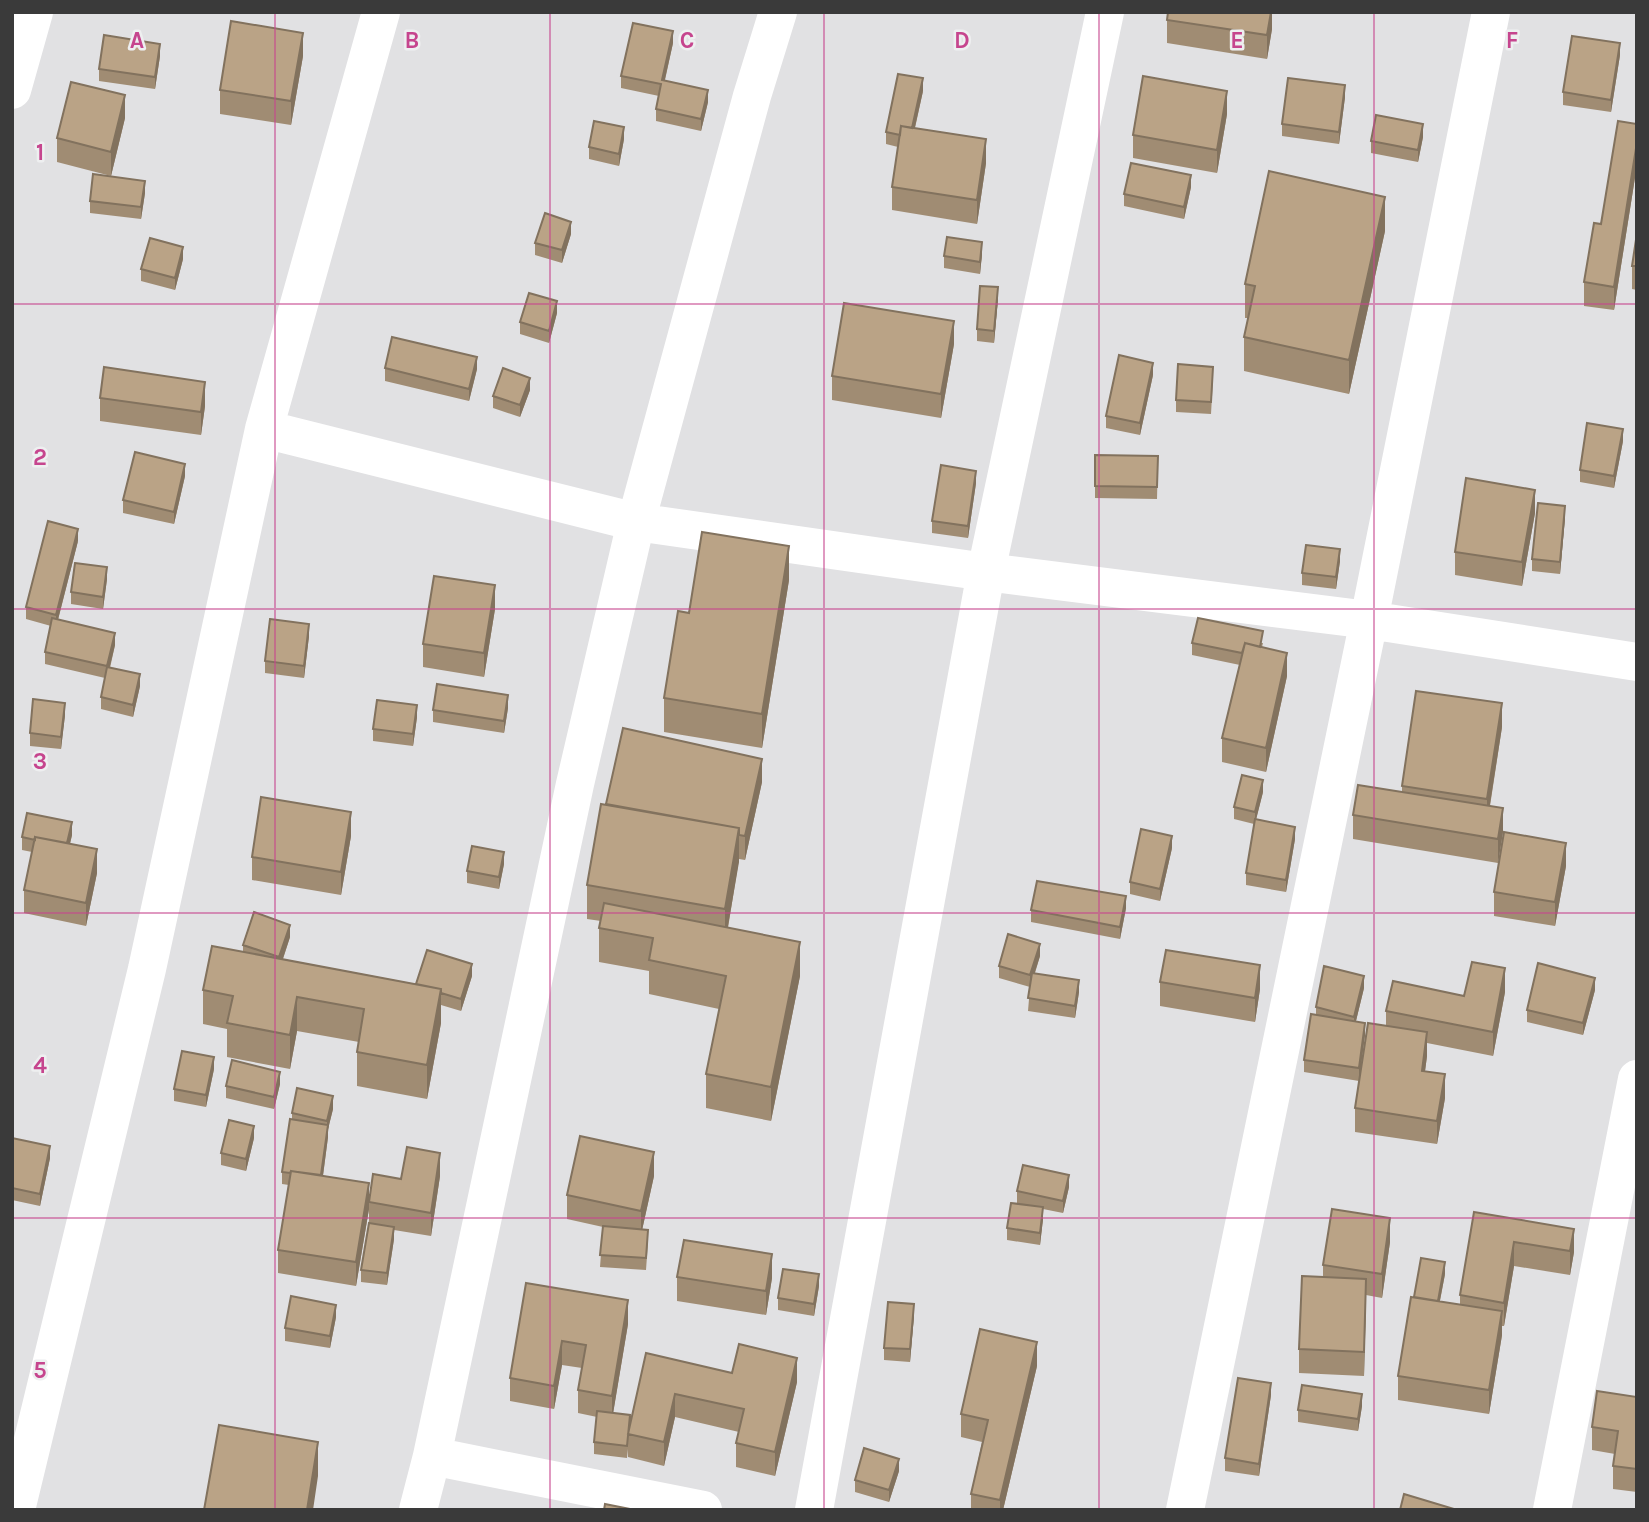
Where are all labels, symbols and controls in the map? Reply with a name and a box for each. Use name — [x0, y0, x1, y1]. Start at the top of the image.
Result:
text: A — [130, 27, 144, 54]
text: B — [405, 27, 419, 54]
text: C — [680, 27, 694, 54]
text: D — [954, 27, 970, 54]
text: E — [1230, 27, 1244, 54]
text: F — [1506, 27, 1518, 54]
text: 1 — [36, 139, 44, 166]
text: 2 — [33, 444, 47, 471]
text: 3 — [33, 748, 47, 775]
text: 4 — [33, 1052, 47, 1079]
text: 5 — [33, 1357, 47, 1384]

